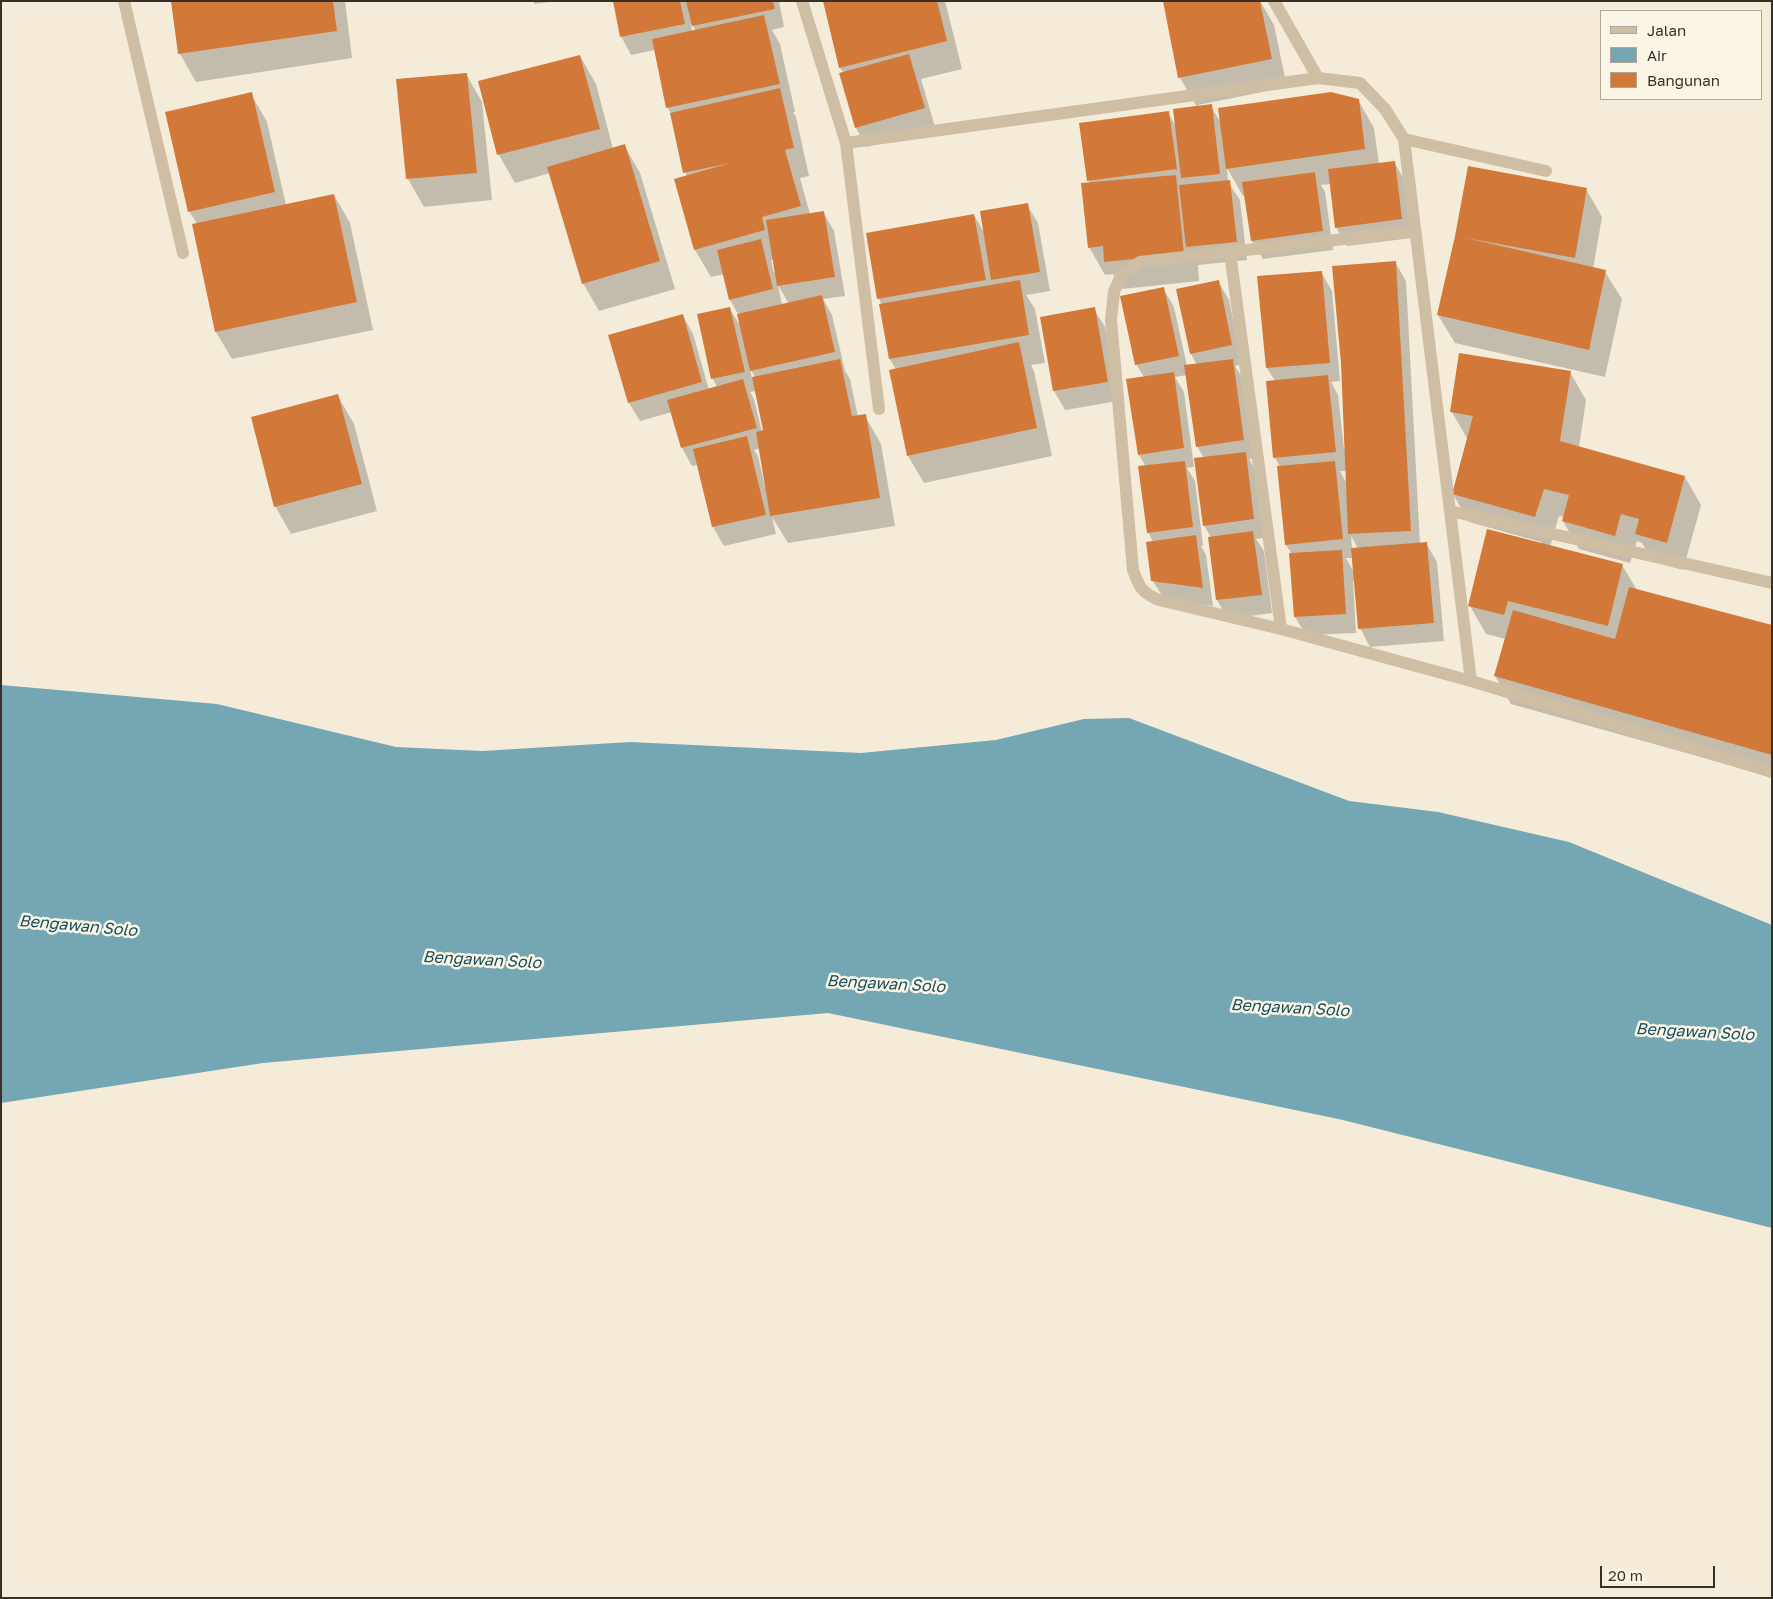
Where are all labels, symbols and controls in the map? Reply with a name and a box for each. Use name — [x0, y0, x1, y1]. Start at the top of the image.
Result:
legend — [1600, 10, 1763, 100]
text: Jalan — [1647, 21, 1686, 39]
text: Air — [1647, 46, 1667, 64]
text: Bangunan — [1647, 71, 1720, 89]
water label: Bengawan Solo — [18, 911, 138, 941]
water label: Bengawan Solo — [422, 947, 542, 973]
water label: Bengawan Solo — [826, 971, 946, 997]
water label: Bengawan Solo — [1230, 995, 1350, 1021]
water label: Bengawan Solo — [1635, 1019, 1755, 1045]
scale bar — [1603, 1556, 1718, 1588]
text: 20 m — [1608, 1566, 1643, 1584]

